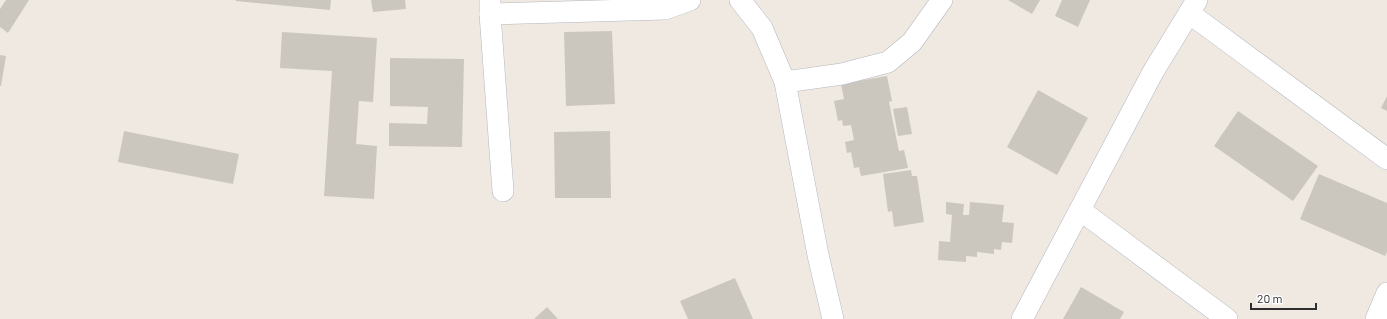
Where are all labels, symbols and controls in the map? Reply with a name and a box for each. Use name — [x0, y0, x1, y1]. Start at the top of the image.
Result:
scale bar — [1251, 285, 1316, 311]
text: 20 m — [1257, 291, 1283, 305]

